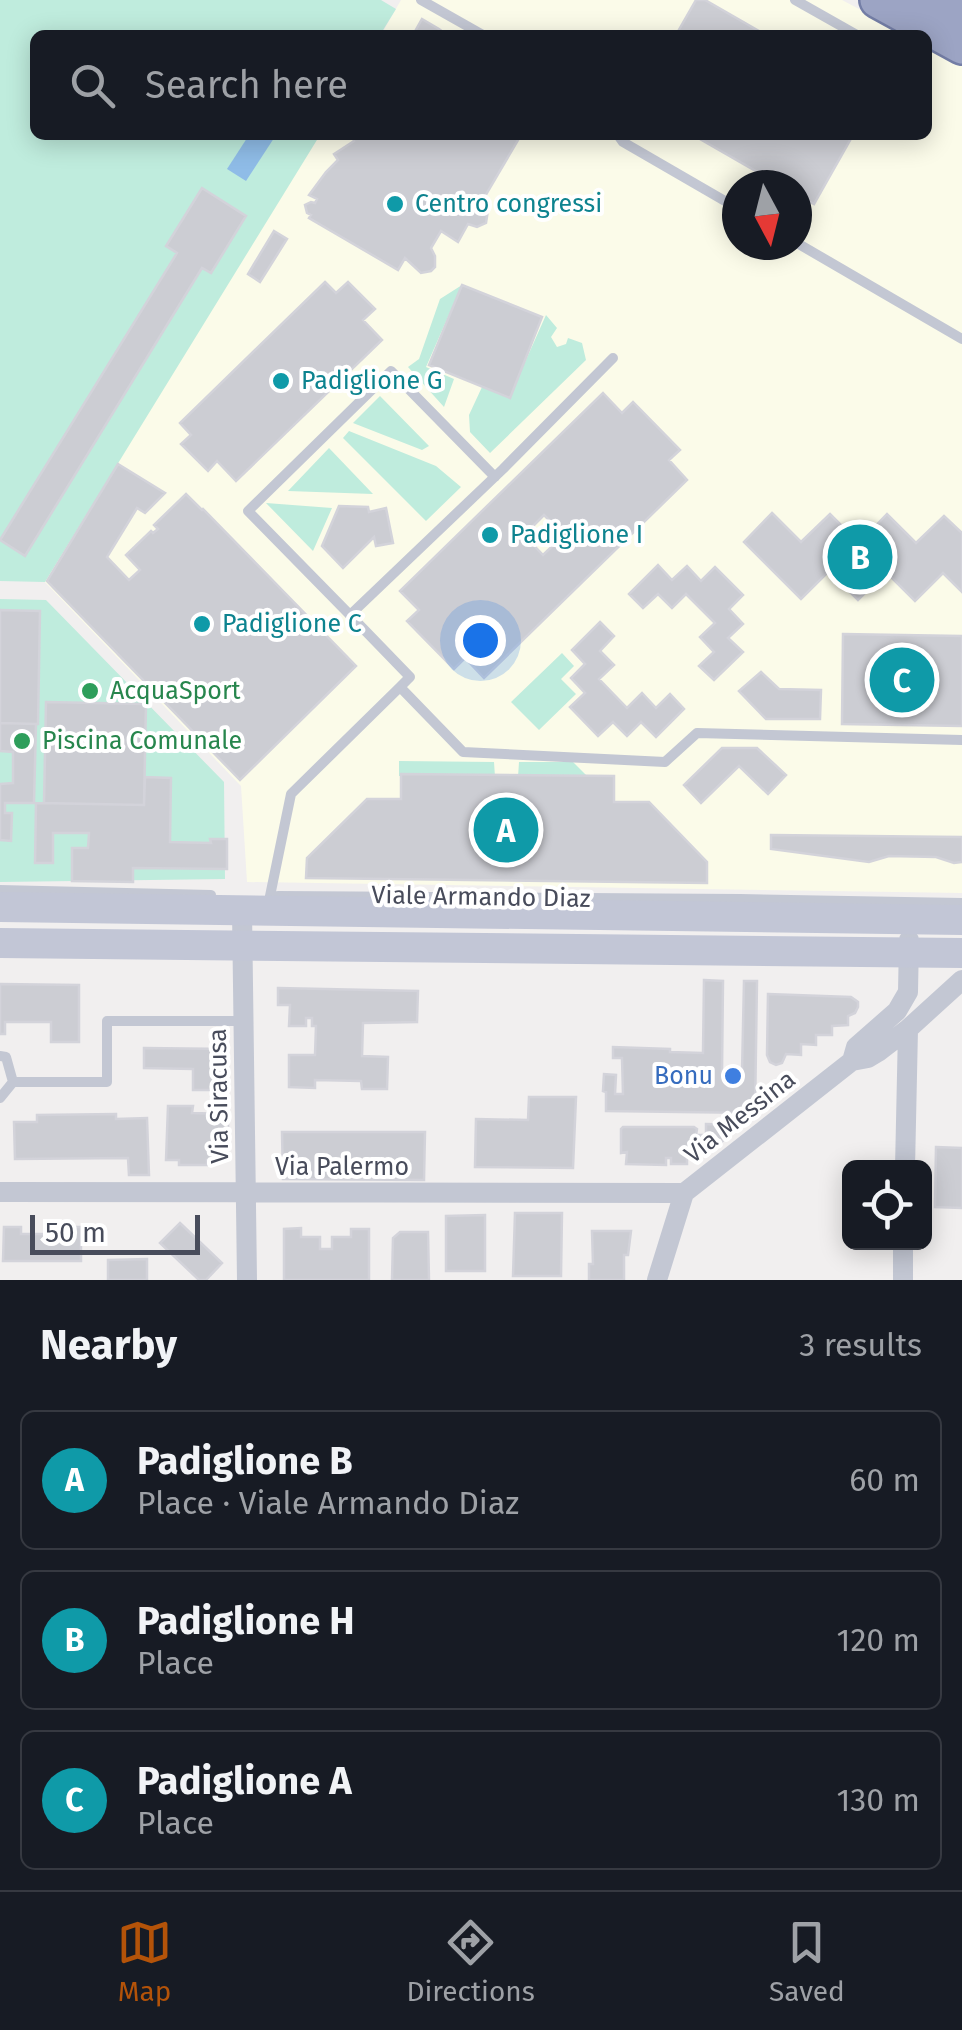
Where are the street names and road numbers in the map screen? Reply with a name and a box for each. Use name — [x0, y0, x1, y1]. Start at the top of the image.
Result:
street label: Viale Armando Diaz — [371, 880, 591, 914]
street label: Via Siracusa — [203, 1028, 235, 1164]
street label: Via Messina — [678, 1064, 802, 1170]
street label: Via Palermo — [275, 1152, 409, 1182]

